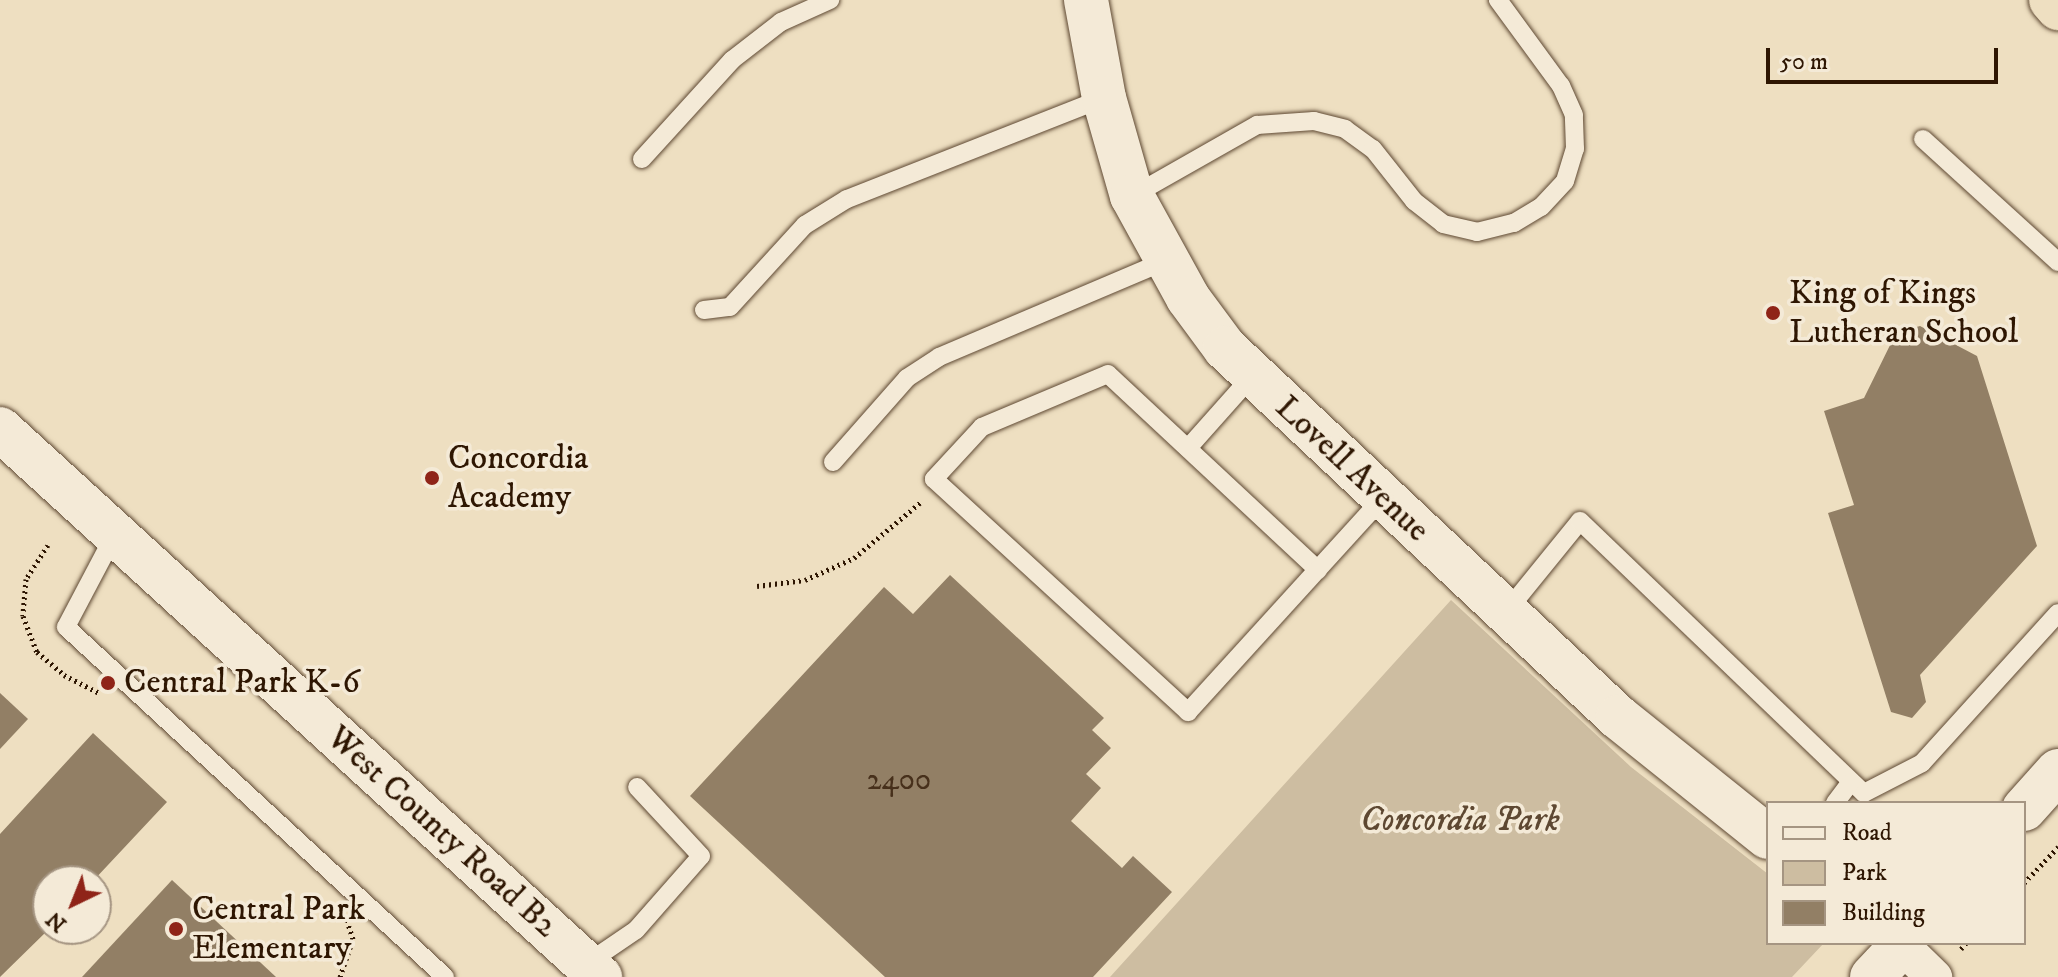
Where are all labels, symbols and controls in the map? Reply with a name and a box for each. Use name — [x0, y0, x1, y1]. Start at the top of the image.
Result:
scale bar — [1770, 32, 2002, 82]
text: 50 m — [1780, 47, 1828, 77]
place label: King of Kings Lutheran School — [1789, 273, 2018, 352]
marker: King of Kings Lutheran School — [1764, 304, 1782, 322]
street label: Lovell Avenue — [1267, 387, 1437, 551]
place label: Concordia Academy — [448, 438, 589, 518]
marker: Concordia Academy — [423, 469, 441, 487]
place label: Central Park K-6 — [124, 663, 360, 703]
marker: Central Park K-6 — [99, 674, 117, 692]
street label: West County Road B2 — [318, 718, 566, 946]
house number: 2400 — [867, 763, 931, 799]
park label: Concordia Park — [1360, 801, 1560, 841]
legend — [1766, 801, 2026, 945]
text: Road — [1842, 818, 1892, 848]
text: Park — [1842, 858, 1887, 888]
north arrow — [32, 865, 112, 945]
place label: Central Park Elementary — [192, 889, 365, 968]
text: Building — [1842, 898, 1925, 928]
text: N — [41, 905, 72, 937]
marker: Central Park Elementary — [167, 920, 185, 938]

